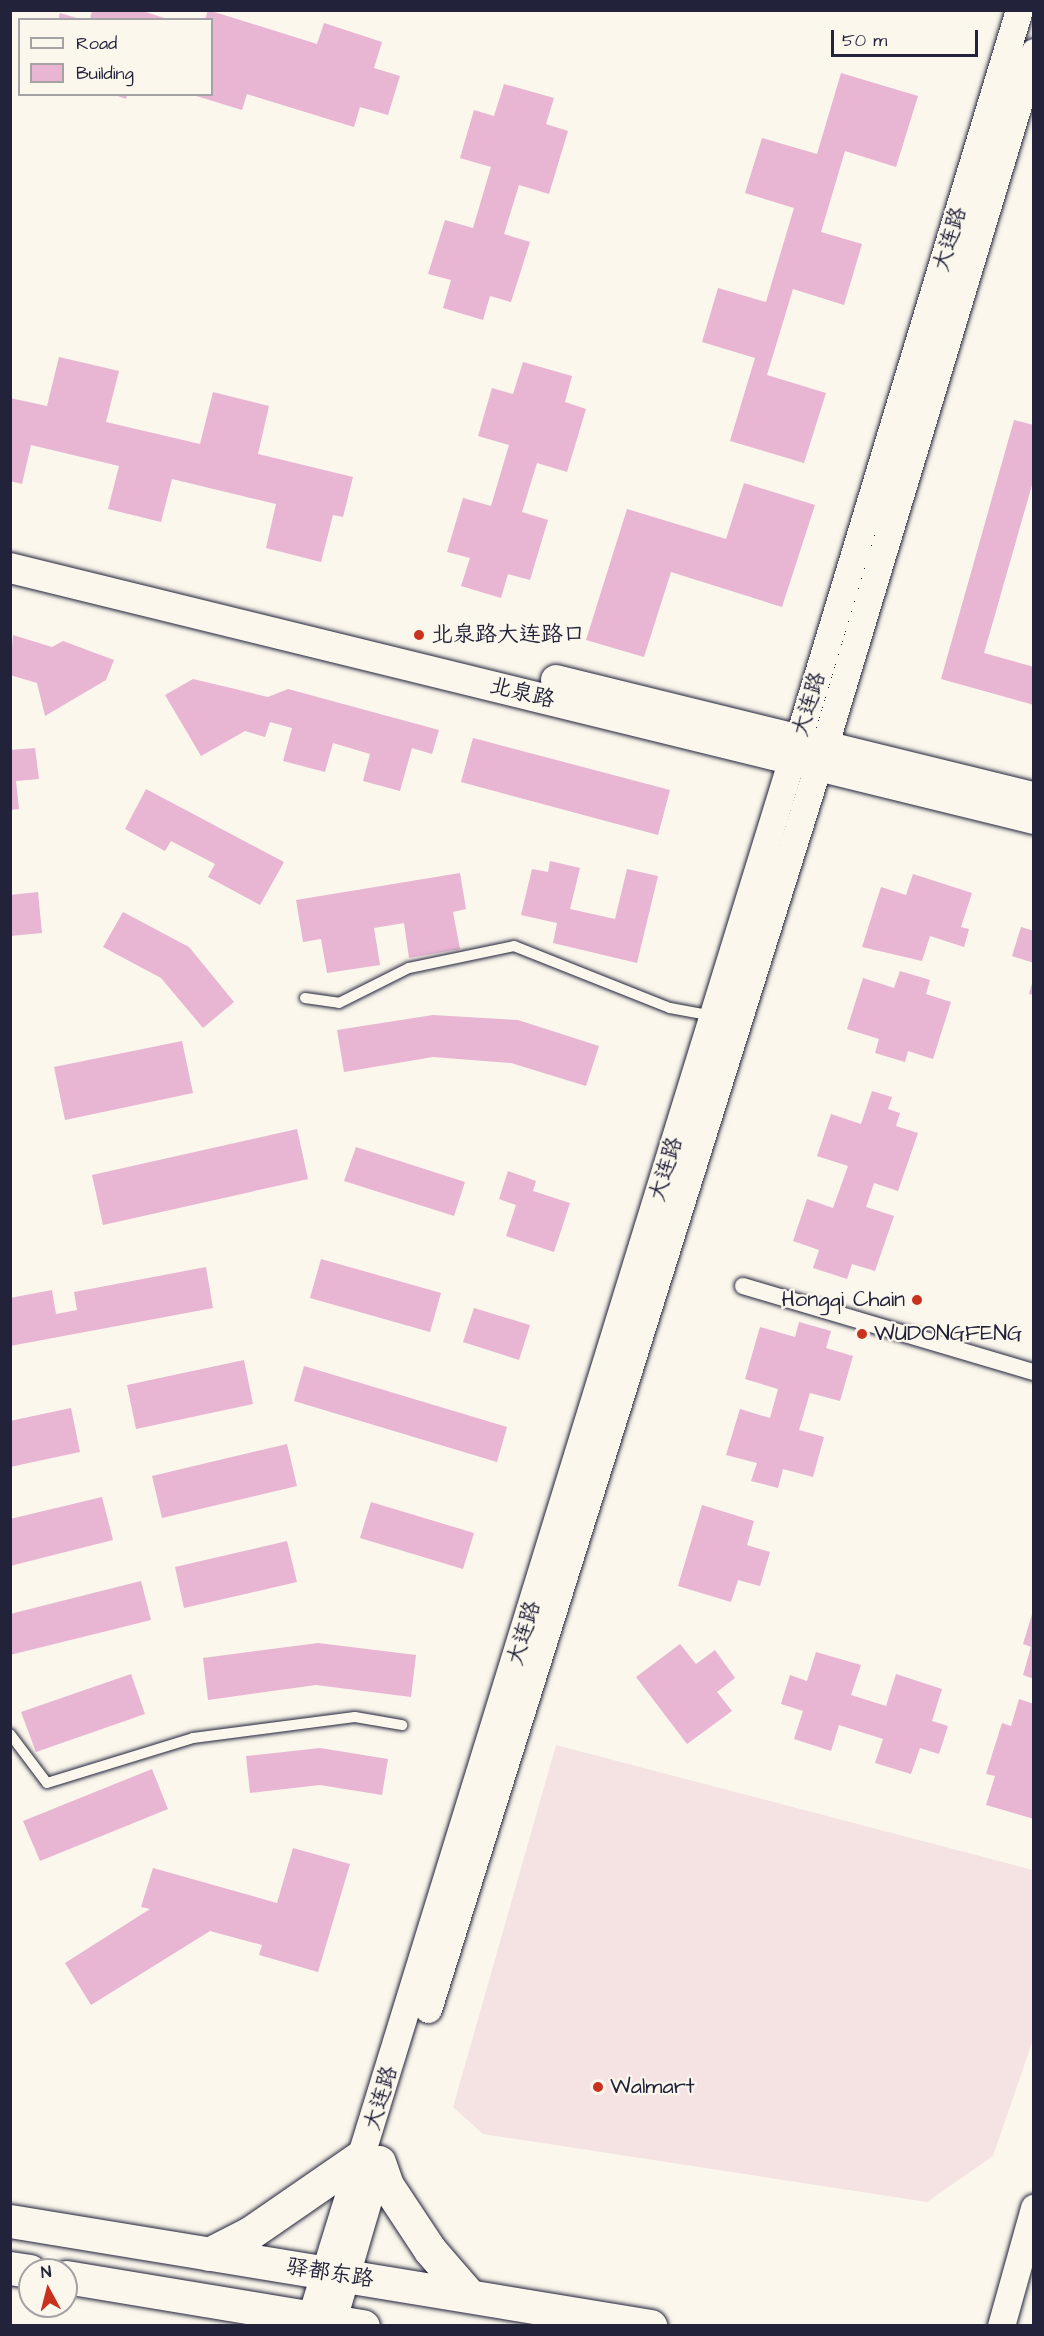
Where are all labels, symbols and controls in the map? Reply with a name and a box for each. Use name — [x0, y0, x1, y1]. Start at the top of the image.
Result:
legend — [18, 18, 213, 96]
scale bar — [834, 18, 981, 56]
text: 50 m — [842, 28, 887, 53]
text: Road — [76, 31, 117, 56]
text: Building — [76, 61, 134, 86]
street label: 大连路 — [928, 204, 972, 274]
place label: 北泉路大连路口 — [431, 622, 585, 648]
marker: 北泉路大连路口 — [412, 628, 426, 642]
street label: 大连路 — [787, 669, 831, 739]
street label: 北泉路 — [487, 672, 557, 714]
street label: 大连路 — [644, 1134, 688, 1204]
place label: Hongqi Chain — [782, 1287, 905, 1313]
marker: Hongqi Chain — [910, 1293, 924, 1307]
place label: WUDONGFENG — [874, 1321, 1022, 1347]
marker: WUDONGFENG — [855, 1327, 869, 1341]
street label: 大连路 — [502, 1598, 546, 1668]
street label: 大连路 — [359, 2063, 403, 2133]
place label: Walmart — [610, 2074, 695, 2100]
marker: Walmart — [591, 2080, 605, 2094]
street label: 驿都东路 — [284, 2253, 376, 2293]
north arrow — [18, 2258, 78, 2318]
text: N — [40, 2261, 52, 2284]

